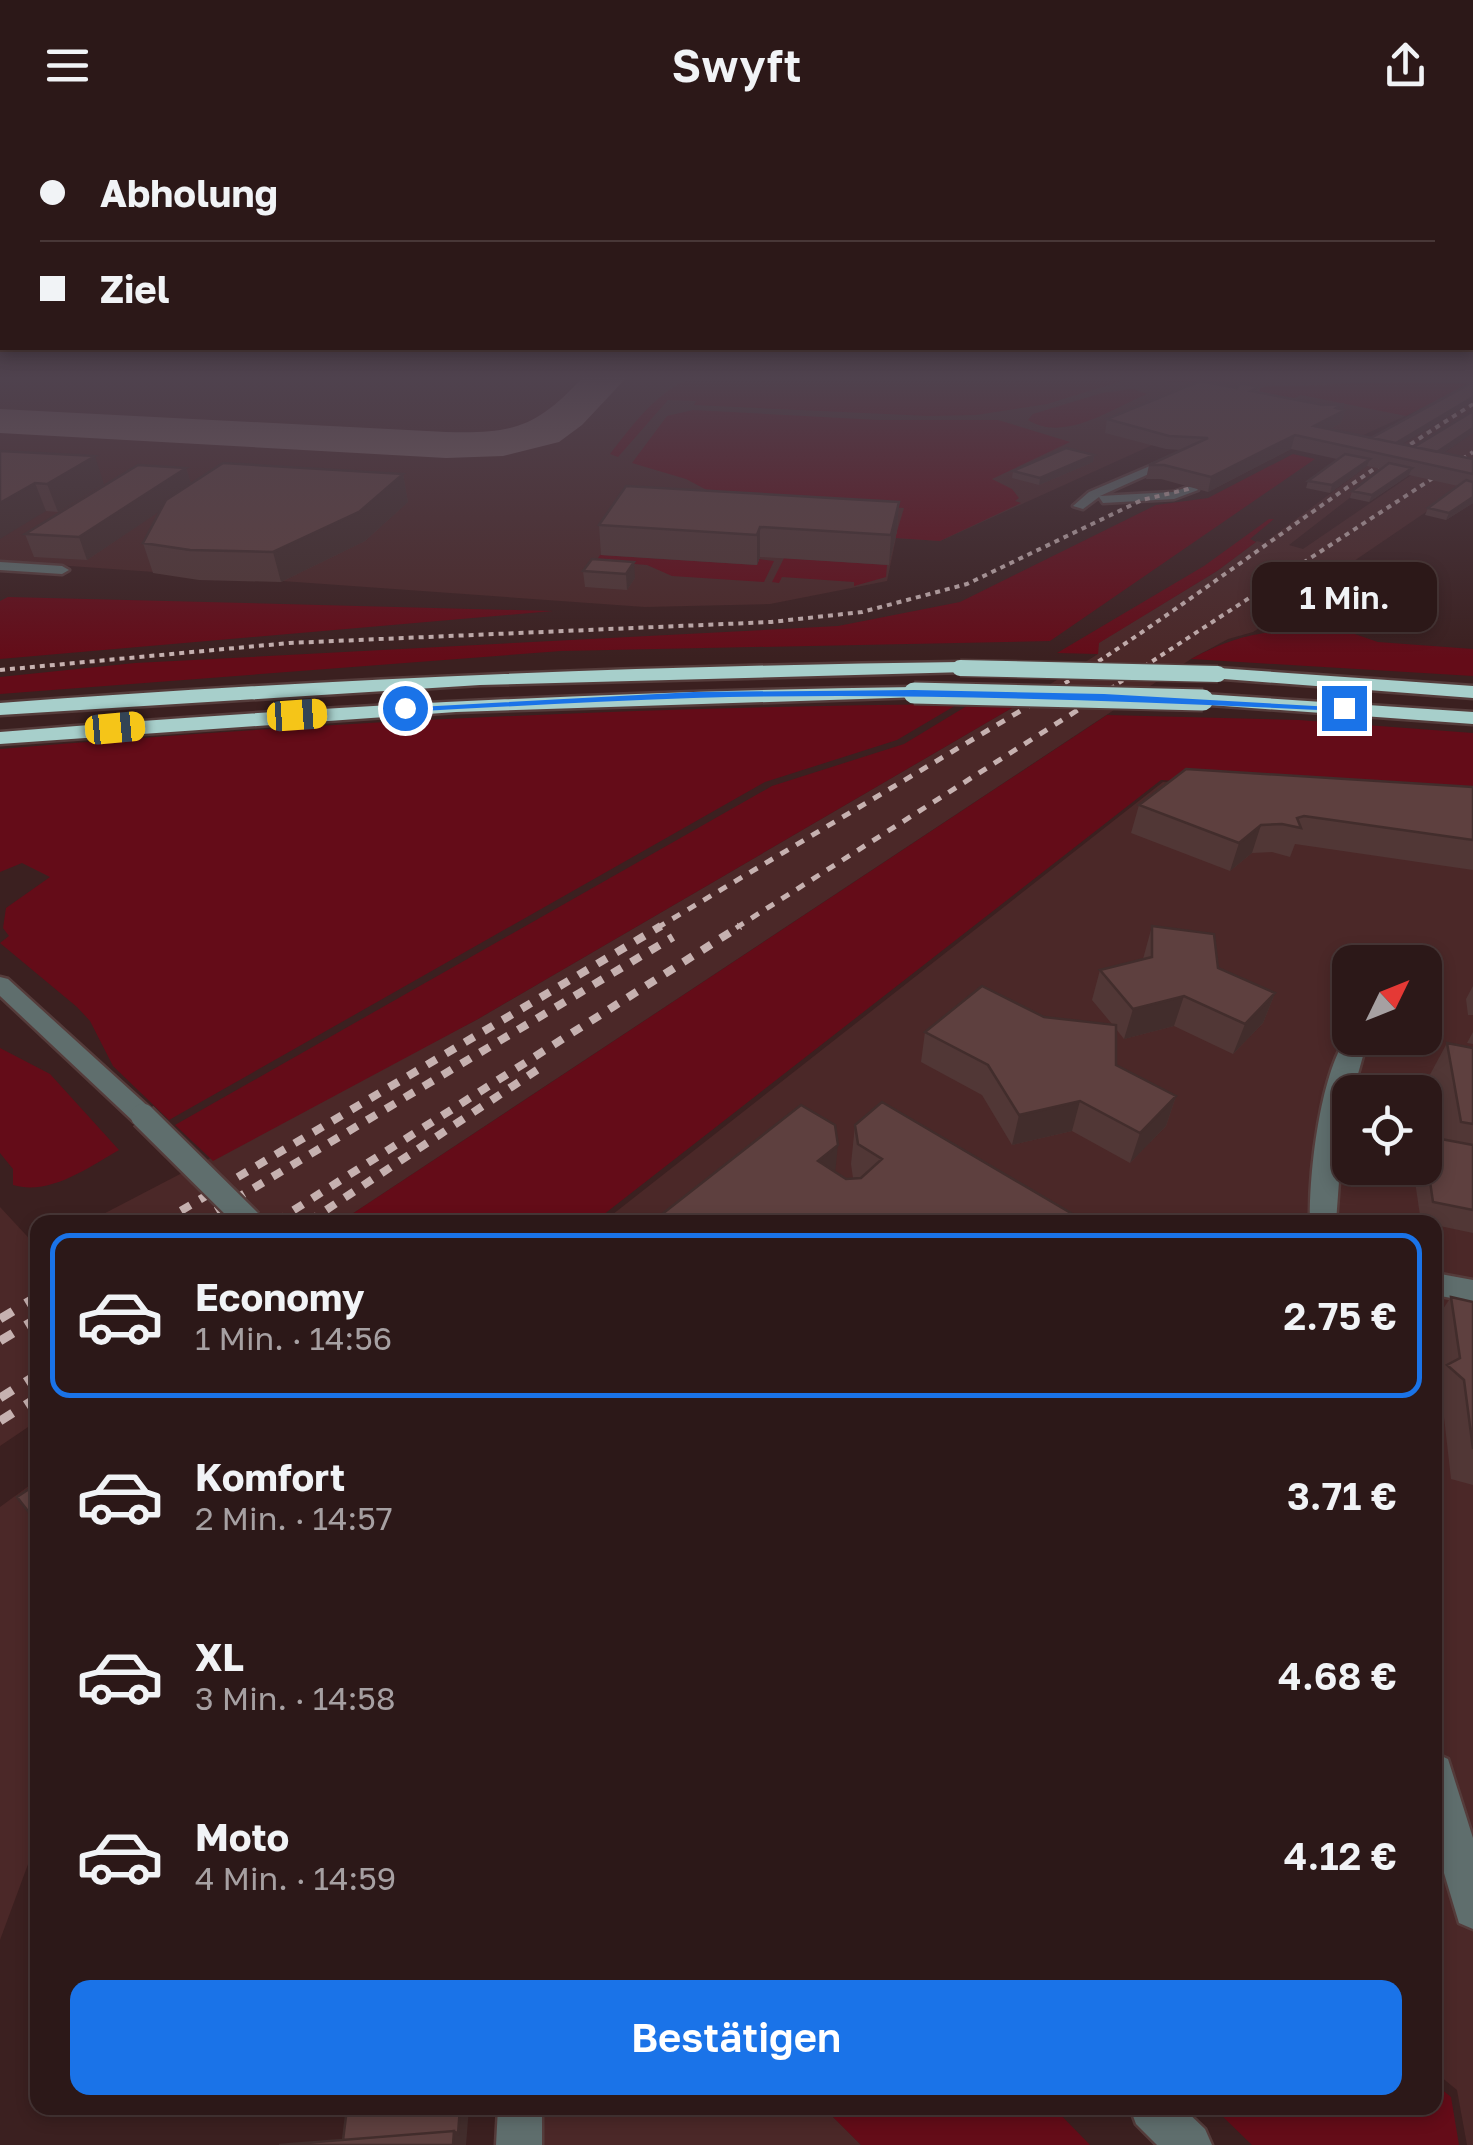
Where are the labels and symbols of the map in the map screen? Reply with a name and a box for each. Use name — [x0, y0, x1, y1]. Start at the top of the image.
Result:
callout: 1 Min. — [1252, 563, 1436, 633]
route start — [383, 686, 428, 731]
route end — [1322, 686, 1367, 731]
car — [266, 698, 328, 732]
car — [84, 710, 146, 746]
north arrow — [1332, 945, 1442, 1055]

